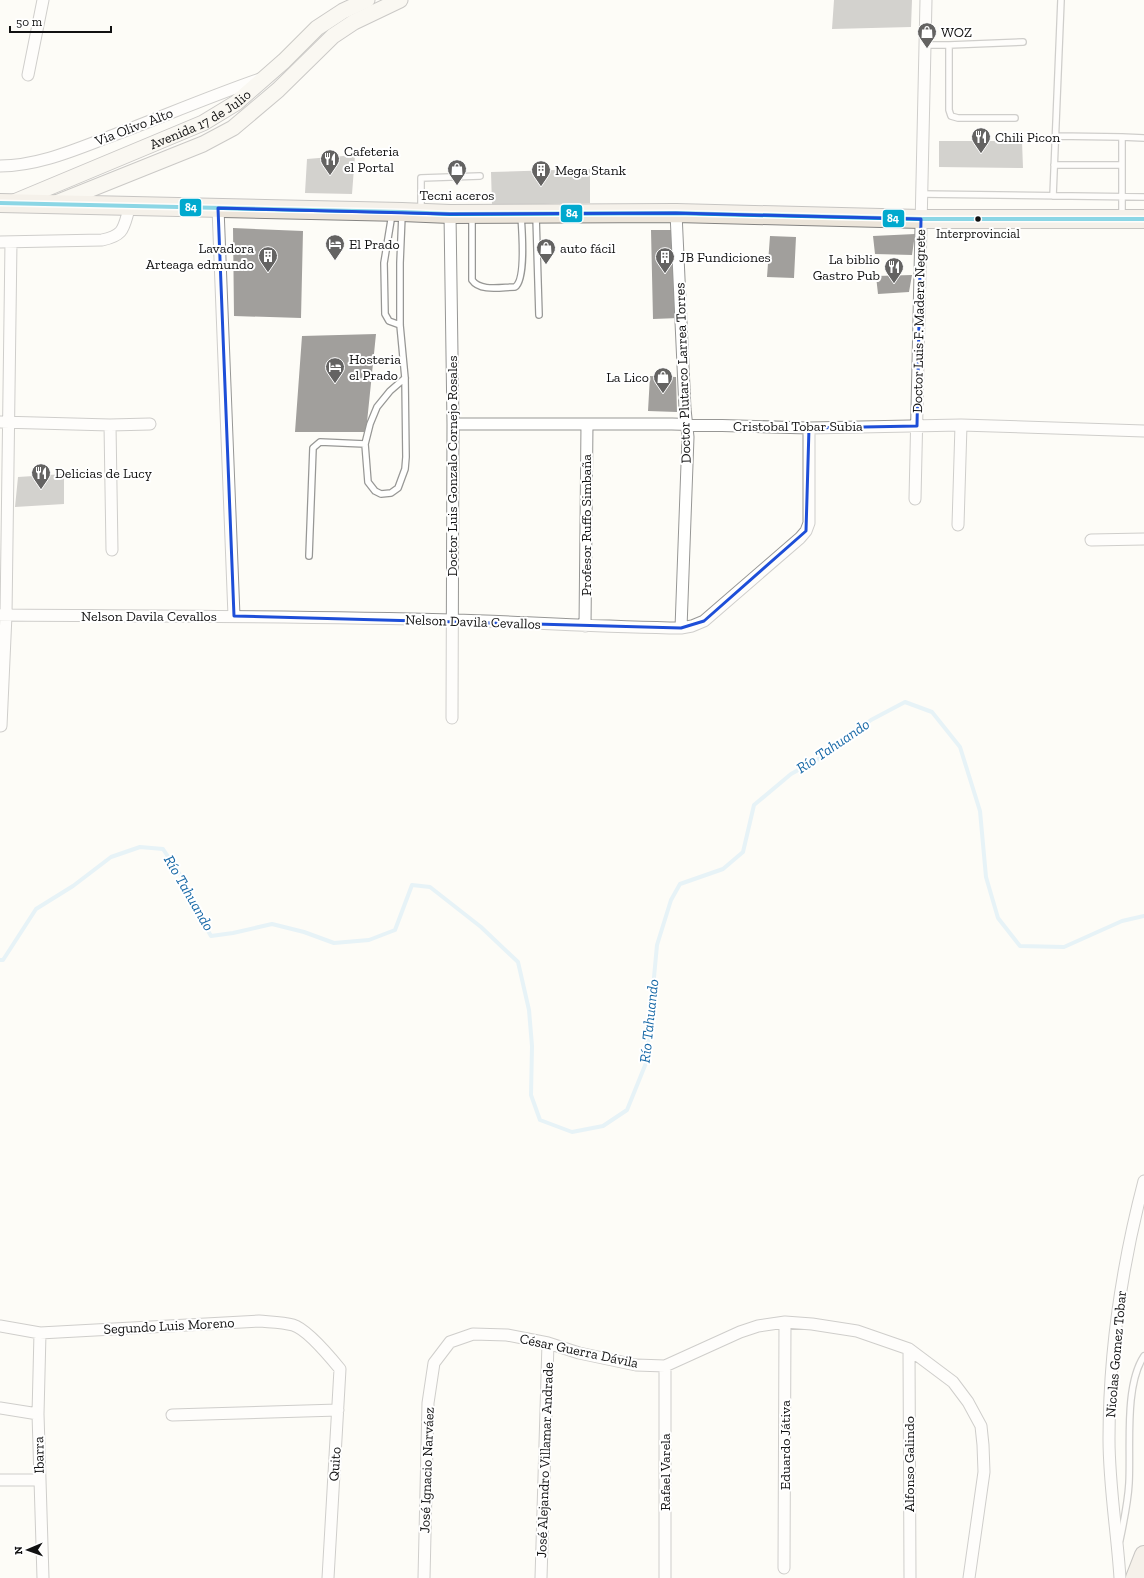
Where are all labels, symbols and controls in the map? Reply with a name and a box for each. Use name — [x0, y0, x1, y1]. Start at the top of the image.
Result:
scale bar — [10, 8, 111, 34]
text: 50 m — [16, 15, 43, 29]
shop icon: WOZ — [916, 21, 938, 49]
place label: WOZ — [941, 24, 972, 41]
street label: Avenida 17 de Julio — [147, 86, 254, 153]
street label: Via Olivo Alto — [92, 104, 175, 150]
restaurant icon: Chili Picon — [970, 126, 992, 154]
place label: Chili Picon — [995, 129, 1060, 146]
place label: Cafeteria el Portal — [344, 143, 399, 176]
restaurant icon: Cafeteria el Portal — [319, 148, 341, 176]
shop icon: Tecni aceros — [446, 158, 468, 186]
building icon: Mega Stank — [530, 159, 552, 187]
place label: Mega Stank — [555, 162, 627, 179]
place label: Tecni aceros — [420, 187, 494, 204]
line badge: 84 — [179, 198, 202, 217]
text: 84 — [185, 201, 198, 214]
line badge: 84 — [560, 204, 583, 223]
text: 84 — [566, 207, 579, 220]
line badge: 84 — [882, 209, 905, 228]
text: 84 — [887, 212, 900, 225]
marker: Interprovincial — [973, 214, 983, 224]
place label: Interprovincial — [936, 226, 1021, 241]
street label: Doctor Luis F. Madera Negrete — [909, 229, 929, 413]
hotel icon: El Prado — [324, 233, 346, 261]
place label: El Prado — [349, 236, 400, 253]
shop icon: auto fácil — [535, 237, 557, 265]
place label: Lavadora Arteaga edmundo — [146, 240, 254, 273]
place label: auto fácil — [560, 240, 616, 257]
building icon: Lavadora Arteaga edmundo — [257, 245, 279, 273]
building icon: JB Fundiciones — [654, 246, 676, 274]
place label: JB Fundiciones — [679, 249, 771, 266]
place label: La biblio Gastro Pub — [813, 251, 880, 284]
restaurant icon: La biblio Gastro Pub — [883, 256, 905, 284]
street label: Doctor Plutarco Larrea Torres — [671, 282, 695, 464]
place label: Hosteria el Prado — [349, 351, 401, 384]
street label: Doctor Luis Gonzalo Cornejo Rosales — [444, 355, 461, 577]
hotel icon: Hosteria el Prado — [324, 356, 346, 384]
shop icon: La Lico — [652, 366, 674, 394]
place label: La Lico — [606, 369, 649, 386]
street label: Cristobal Tobar Subia — [733, 418, 863, 435]
street label: Profesor Ruffo Simbaña — [578, 454, 595, 596]
restaurant icon: Delicias de Lucy — [30, 462, 52, 490]
place label: Delicias de Lucy — [55, 465, 153, 482]
street label: Nelson Davila Cevallos — [81, 608, 217, 625]
street label: Nelson Davila Cevallos — [405, 611, 541, 633]
water label: Río Tahuando — [793, 715, 873, 777]
water label: Río Tahuando — [160, 852, 218, 934]
water label: Río Tahuando — [636, 978, 662, 1064]
street label: Nicolas Gomez Tobar — [1102, 1290, 1130, 1418]
street label: Segundo Luis Moreno — [103, 1314, 235, 1338]
street label: César Guerra Dávila — [518, 1330, 640, 1372]
street label: José Alejandro Villamar Andrade — [533, 1362, 557, 1558]
street label: Eduardo Játiva — [777, 1400, 794, 1490]
street label: José Ignacio Narváez — [416, 1406, 438, 1533]
street label: Alfonso Galindo — [901, 1416, 918, 1512]
street label: Rafael Varela — [657, 1433, 674, 1511]
street label: Ibarra — [30, 1436, 48, 1474]
street label: Quito — [325, 1446, 345, 1482]
north arrow — [8, 1530, 48, 1570]
text: N — [12, 1545, 25, 1555]

